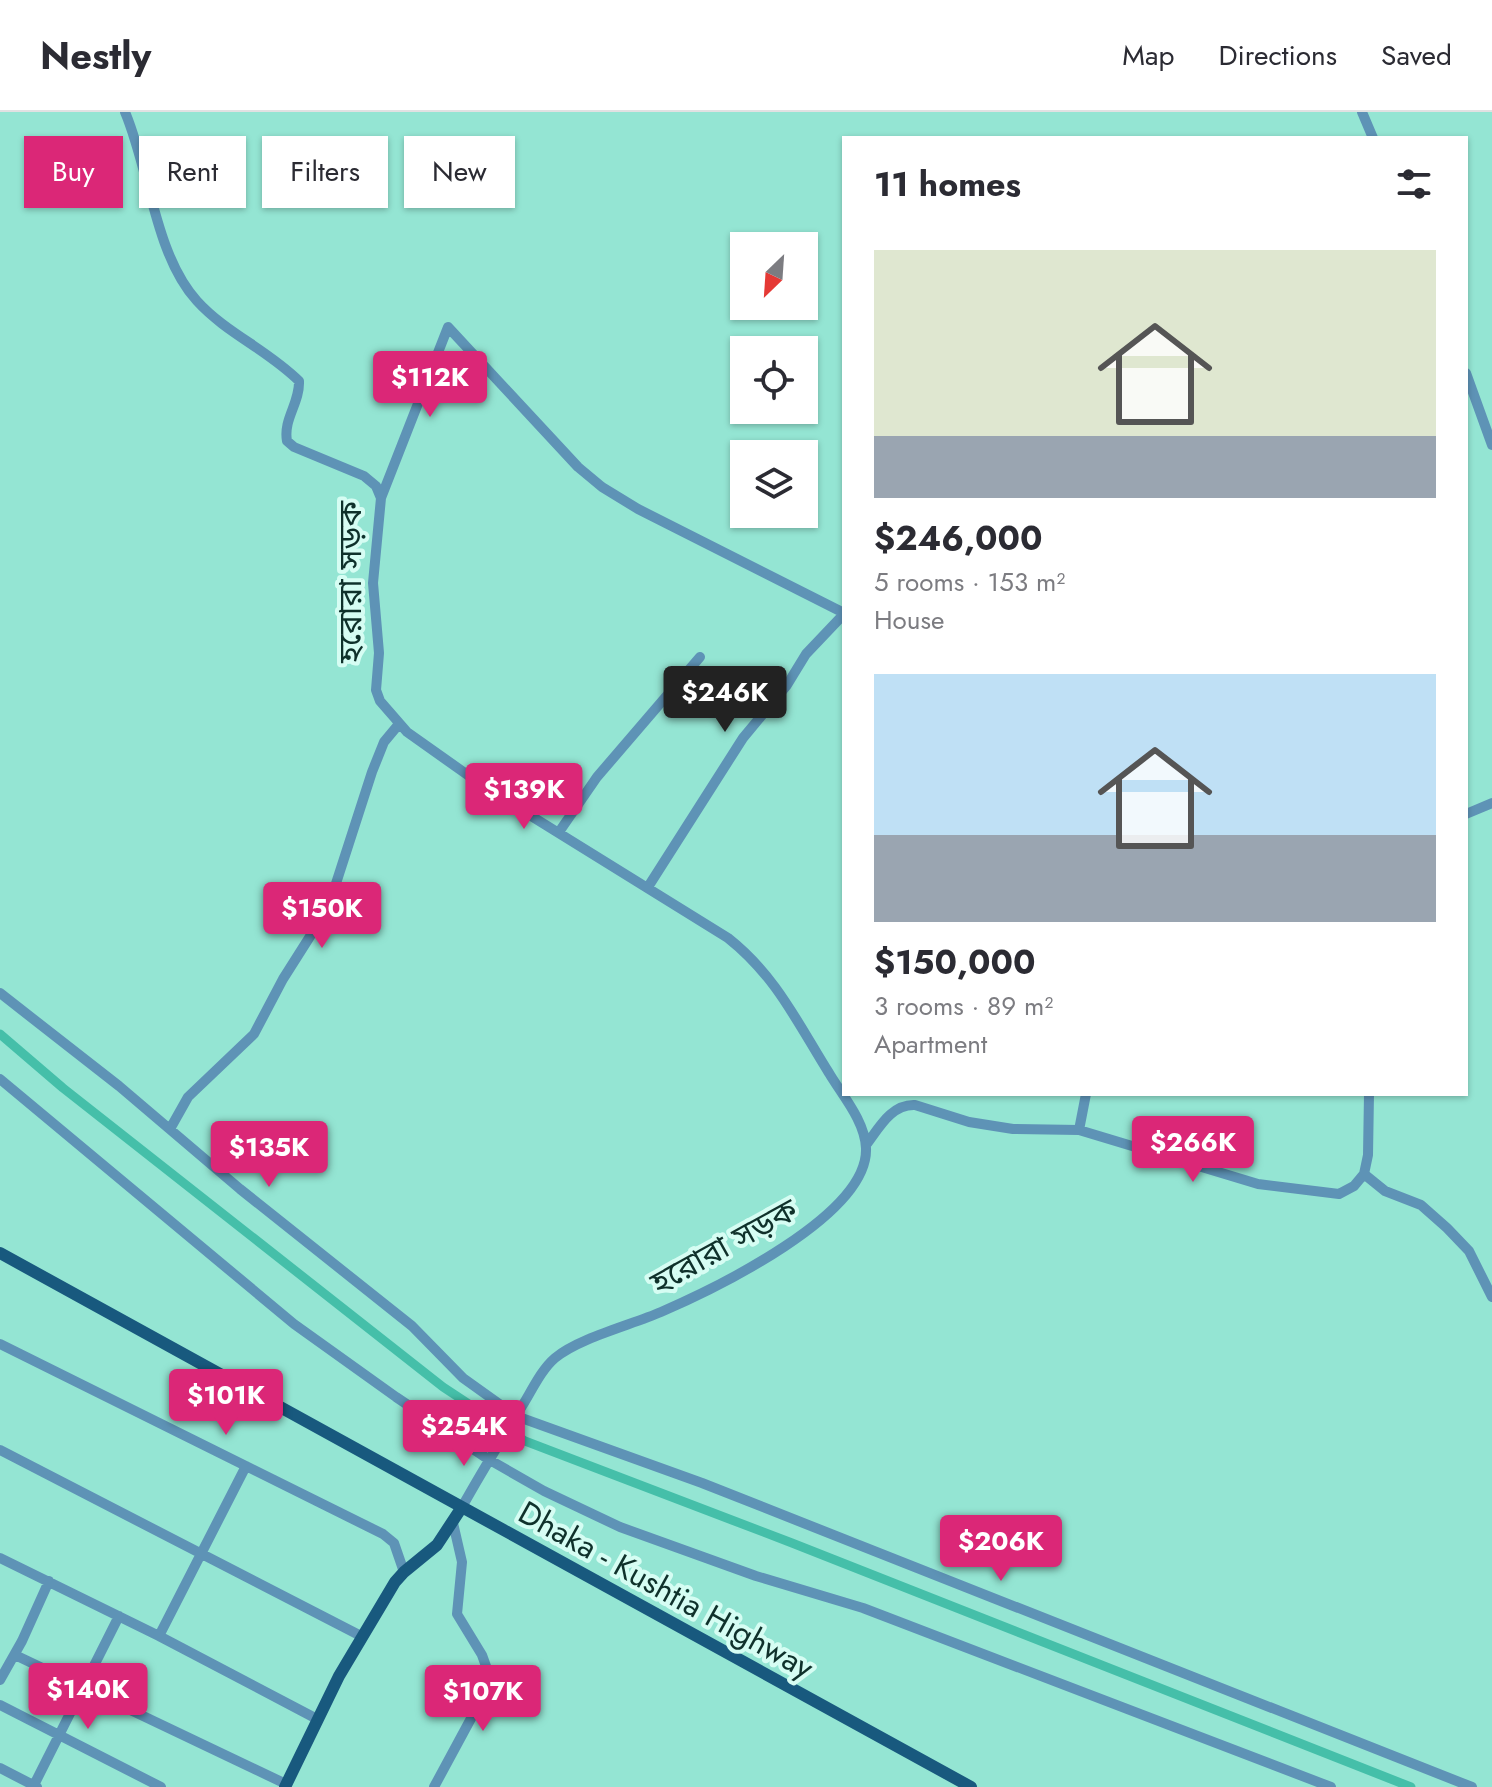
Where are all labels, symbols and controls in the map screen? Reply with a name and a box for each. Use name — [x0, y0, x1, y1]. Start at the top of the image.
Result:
text: Nestly — [40, 28, 151, 83]
text: Map — [1122, 35, 1174, 76]
text: Directions — [1218, 35, 1337, 76]
text: Saved — [1381, 35, 1452, 76]
chip: Buy — [24, 136, 123, 208]
chip: Rent — [139, 136, 246, 208]
chip: Filters — [262, 136, 388, 208]
chip: New — [404, 136, 515, 208]
text: 11 homes — [874, 160, 1021, 209]
icon: filters — [1392, 162, 1436, 206]
north arrow — [730, 232, 818, 320]
map controls — [730, 232, 818, 528]
icon: home — [1083, 302, 1227, 446]
button: locate — [730, 336, 818, 424]
pin: $112K — [374, 351, 486, 419]
text: $112K — [391, 358, 469, 396]
button: layers — [730, 440, 818, 528]
street label: হরোরা সড়ক — [327, 500, 373, 664]
text: $246,000 — [874, 514, 1042, 563]
text: 5 rooms · 153 m² — [874, 563, 1065, 601]
text: House — [874, 601, 944, 639]
pin: $246K — [669, 666, 781, 734]
text: $246K — [682, 673, 768, 711]
icon: home — [1083, 726, 1227, 870]
pin: $139K — [468, 763, 580, 831]
text: $139K — [483, 770, 565, 808]
pin: $150K — [266, 882, 378, 950]
text: $150K — [281, 889, 363, 927]
text: $150,000 — [874, 938, 1035, 987]
text: 3 rooms · 89 m² — [874, 987, 1053, 1025]
text: Apartment — [874, 1025, 987, 1063]
pin: $266K — [1137, 1116, 1249, 1184]
pin: $135K — [213, 1121, 325, 1189]
text: $266K — [1150, 1123, 1236, 1161]
text: $135K — [229, 1128, 309, 1166]
street label: হরোরা সড়ক — [641, 1186, 807, 1306]
pin: $101K — [170, 1369, 282, 1437]
text: $101K — [187, 1376, 265, 1414]
pin: $254K — [408, 1400, 520, 1468]
text: $254K — [421, 1407, 507, 1445]
street label: Dhaka - Kushtia Highway — [510, 1490, 823, 1691]
pin: $206K — [945, 1515, 1057, 1583]
text: $206K — [958, 1522, 1044, 1560]
pin: $140K — [32, 1663, 144, 1731]
pin: $107K — [427, 1665, 539, 1733]
text: $140K — [47, 1670, 129, 1708]
text: $107K — [443, 1672, 523, 1710]

